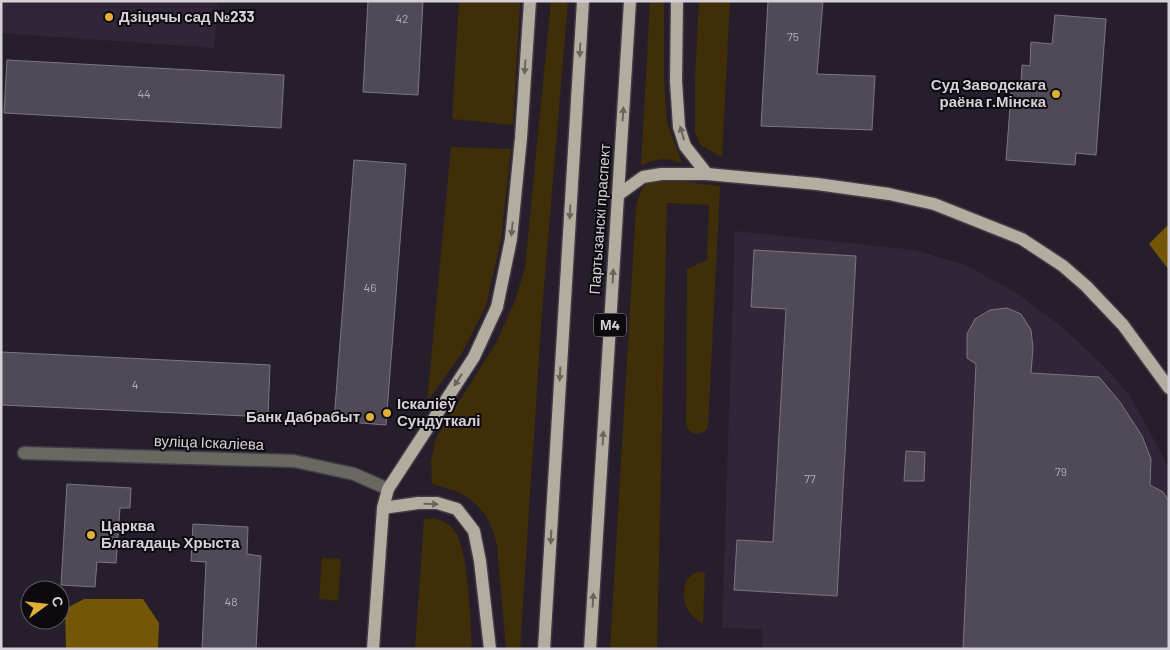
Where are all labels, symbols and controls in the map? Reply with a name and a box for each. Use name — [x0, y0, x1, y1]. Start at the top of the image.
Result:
place label: Дзіцячы сад №233 — [119, 7, 255, 25]
marker: Дзіцячы сад №233 — [103, 11, 115, 23]
house number: 42 — [395, 11, 409, 25]
house number: 75 — [787, 29, 799, 43]
one-way arrow — [575, 42, 583, 58]
one-way arrow — [521, 60, 529, 76]
place label: Суд Заводскага раёна г.Мінска — [931, 75, 1047, 110]
house number: 44 — [137, 86, 151, 100]
marker: Суд Заводскага раёна г.Мінска — [1050, 88, 1062, 100]
one-way arrow — [619, 105, 627, 121]
one-way arrow — [677, 126, 685, 141]
street label: Партызанскі праспект — [585, 143, 613, 295]
one-way arrow — [566, 204, 574, 220]
one-way arrow — [508, 222, 516, 238]
one-way arrow — [609, 267, 617, 283]
house number: 46 — [364, 280, 376, 294]
road number: М4 — [594, 314, 626, 336]
one-way arrow — [556, 367, 564, 383]
one-way arrow — [453, 374, 463, 387]
house number: 4 — [132, 377, 138, 391]
place label: Іскаліеў Сундуткалі — [397, 394, 480, 429]
place label: Банк Дабрабыт — [246, 407, 360, 425]
marker: Іскаліеў Сундуткалі — [381, 407, 393, 419]
marker: Банк Дабрабыт — [364, 411, 376, 423]
one-way arrow — [599, 430, 607, 446]
street label: вуліца Іскаліева — [154, 431, 265, 453]
house number: 79 — [1055, 464, 1067, 478]
house number: 77 — [804, 471, 816, 485]
one-way arrow — [423, 500, 439, 508]
place label: Царква Благадаць Хрыста — [101, 516, 240, 551]
marker: Царква Благадаць Хрыста — [85, 529, 97, 541]
one-way arrow — [546, 529, 554, 545]
north arrow — [20, 580, 70, 630]
one-way arrow — [589, 592, 597, 608]
text: С — [49, 594, 68, 609]
house number: 48 — [225, 594, 237, 608]

